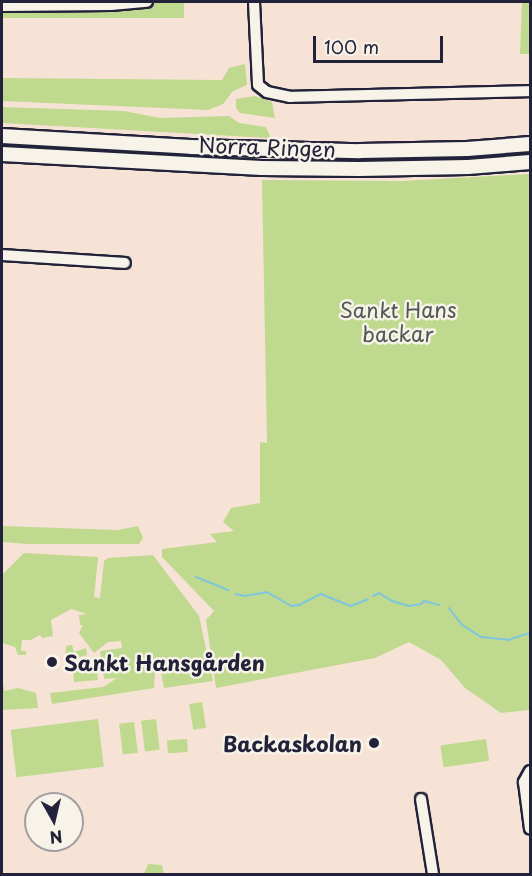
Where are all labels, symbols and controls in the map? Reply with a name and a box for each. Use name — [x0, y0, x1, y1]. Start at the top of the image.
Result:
scale bar — [316, 24, 446, 62]
text: 100 m — [324, 33, 379, 60]
street label: Norra Ringen — [198, 131, 336, 161]
park label: Sankt Hans backar — [339, 296, 457, 346]
place label: Sankt Hansgården — [64, 649, 264, 675]
marker: Sankt Hansgården — [45, 655, 59, 669]
place label: Backaskolan — [223, 730, 362, 756]
marker: Backaskolan — [367, 736, 381, 750]
north arrow — [24, 792, 84, 852]
text: N — [48, 825, 64, 851]

